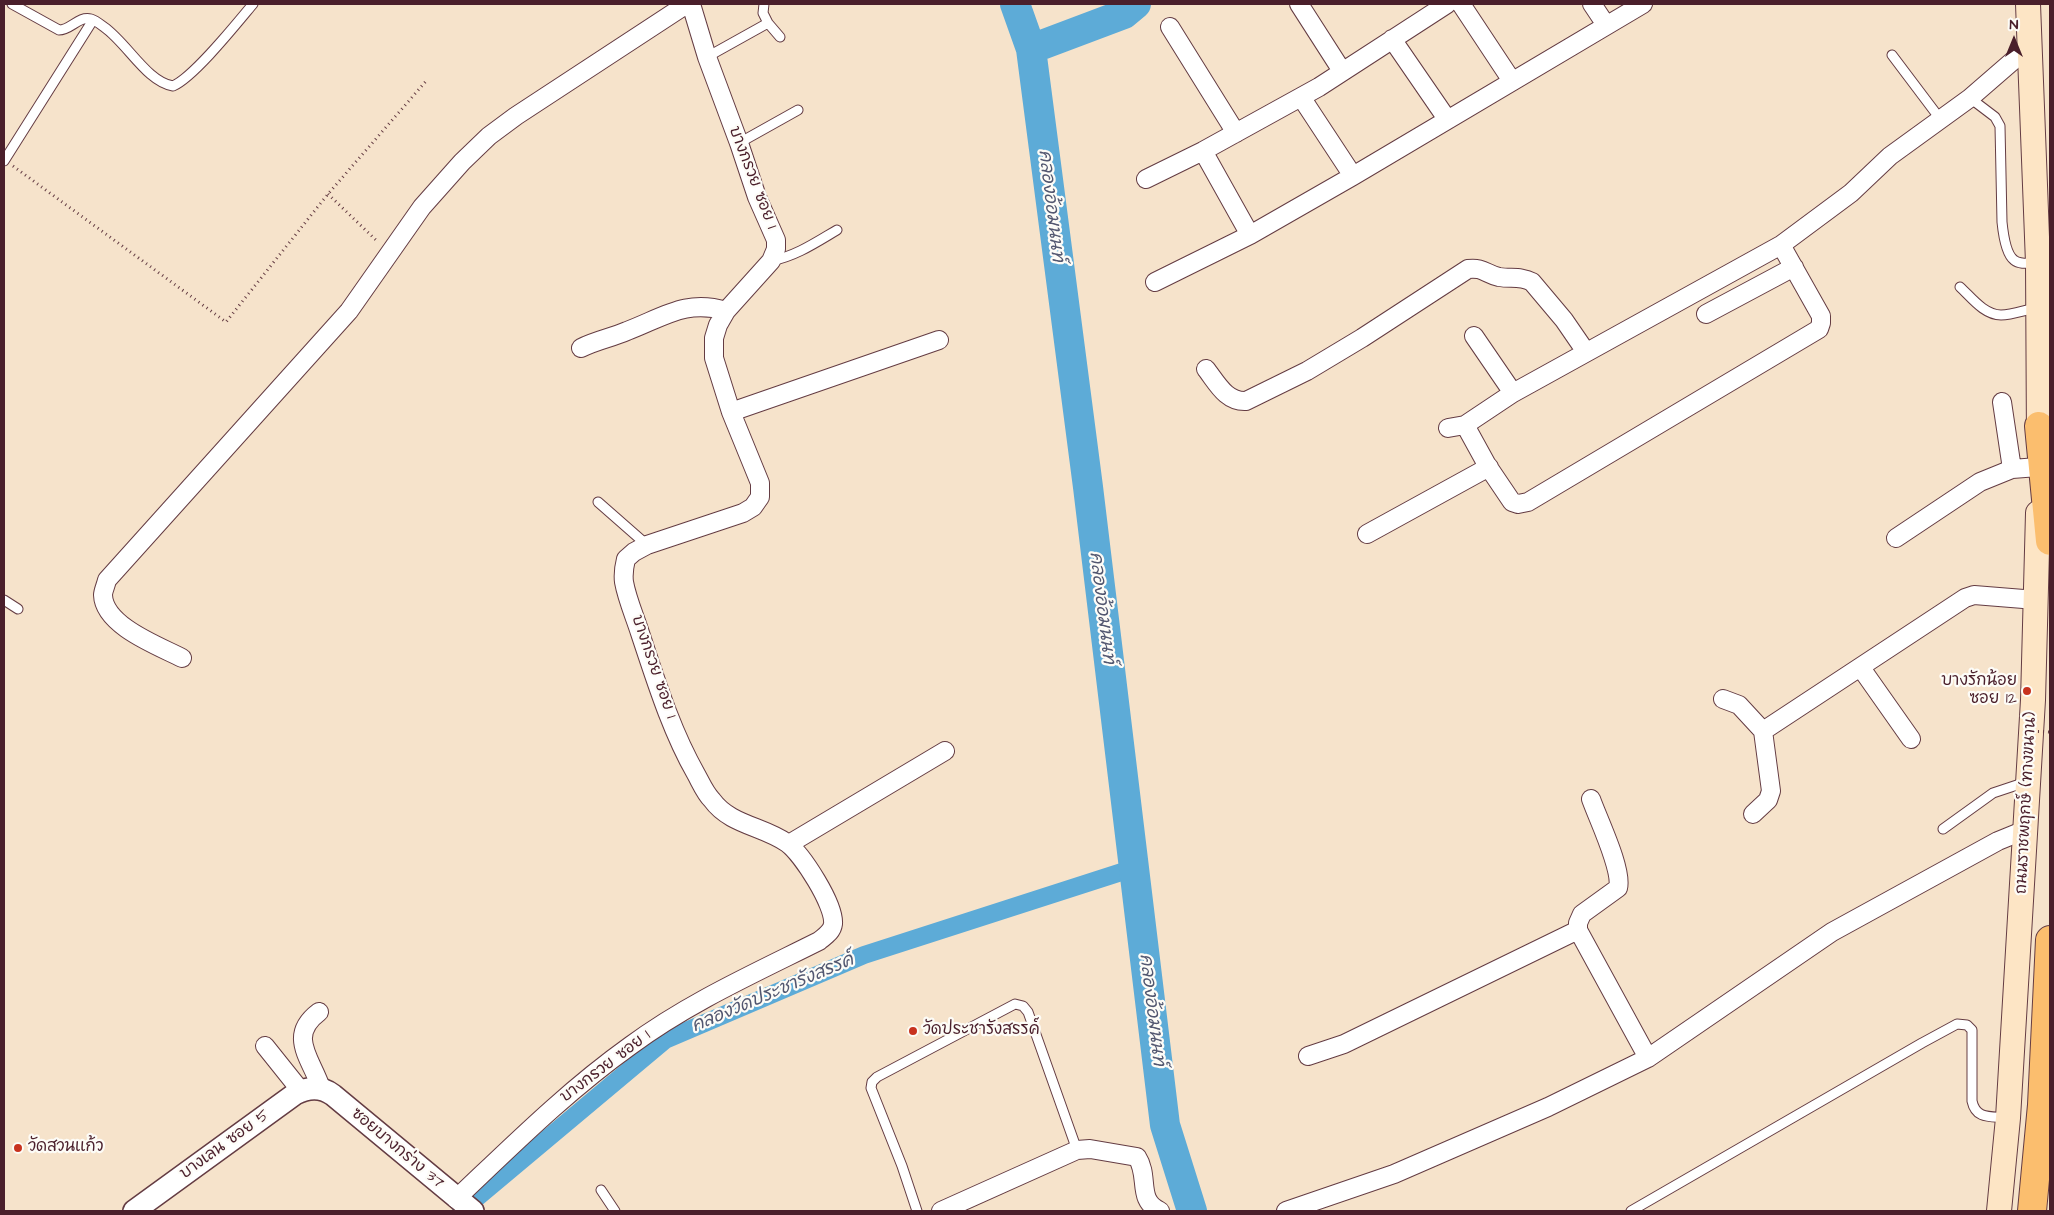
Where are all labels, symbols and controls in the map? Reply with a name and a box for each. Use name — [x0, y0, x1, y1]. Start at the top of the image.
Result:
north arrow — [1989, 15, 2039, 65]
text: N — [2010, 15, 2018, 35]
street label: บางกรวย ซอย 1 — [724, 124, 780, 232]
water label: คลองอ้อมนนท์ — [1032, 149, 1068, 263]
water label: คลองอ้อมนนท์ — [1083, 551, 1119, 665]
street label: บางกรวย ซอย 1 — [626, 613, 680, 721]
place label: บางรักน้อย ซอย 12 — [1941, 672, 2017, 710]
marker: บางรักน้อย ซอย 12 — [2021, 685, 2033, 697]
street label: ถนนราชพฤกษ์ (ทางขนาน) — [2013, 711, 2041, 895]
water label: คลองวัดประชารังสรรค์ — [689, 950, 857, 1038]
water label: คลองอ้อมนนท์ — [1133, 953, 1169, 1067]
place label: วัดประชารังสรรค์ — [923, 1021, 1040, 1041]
marker: วัดประชารังสรรค์ — [907, 1025, 919, 1037]
street label: บางกรวย ซอย 1 — [557, 1027, 655, 1107]
street label: ซอยบางกร่าง 37 — [347, 1105, 447, 1193]
street label: บางเลน ซอย 5 — [177, 1106, 273, 1184]
place label: วัดสวนแก้ว — [28, 1138, 103, 1158]
marker: วัดสวนแก้ว — [12, 1142, 24, 1154]

